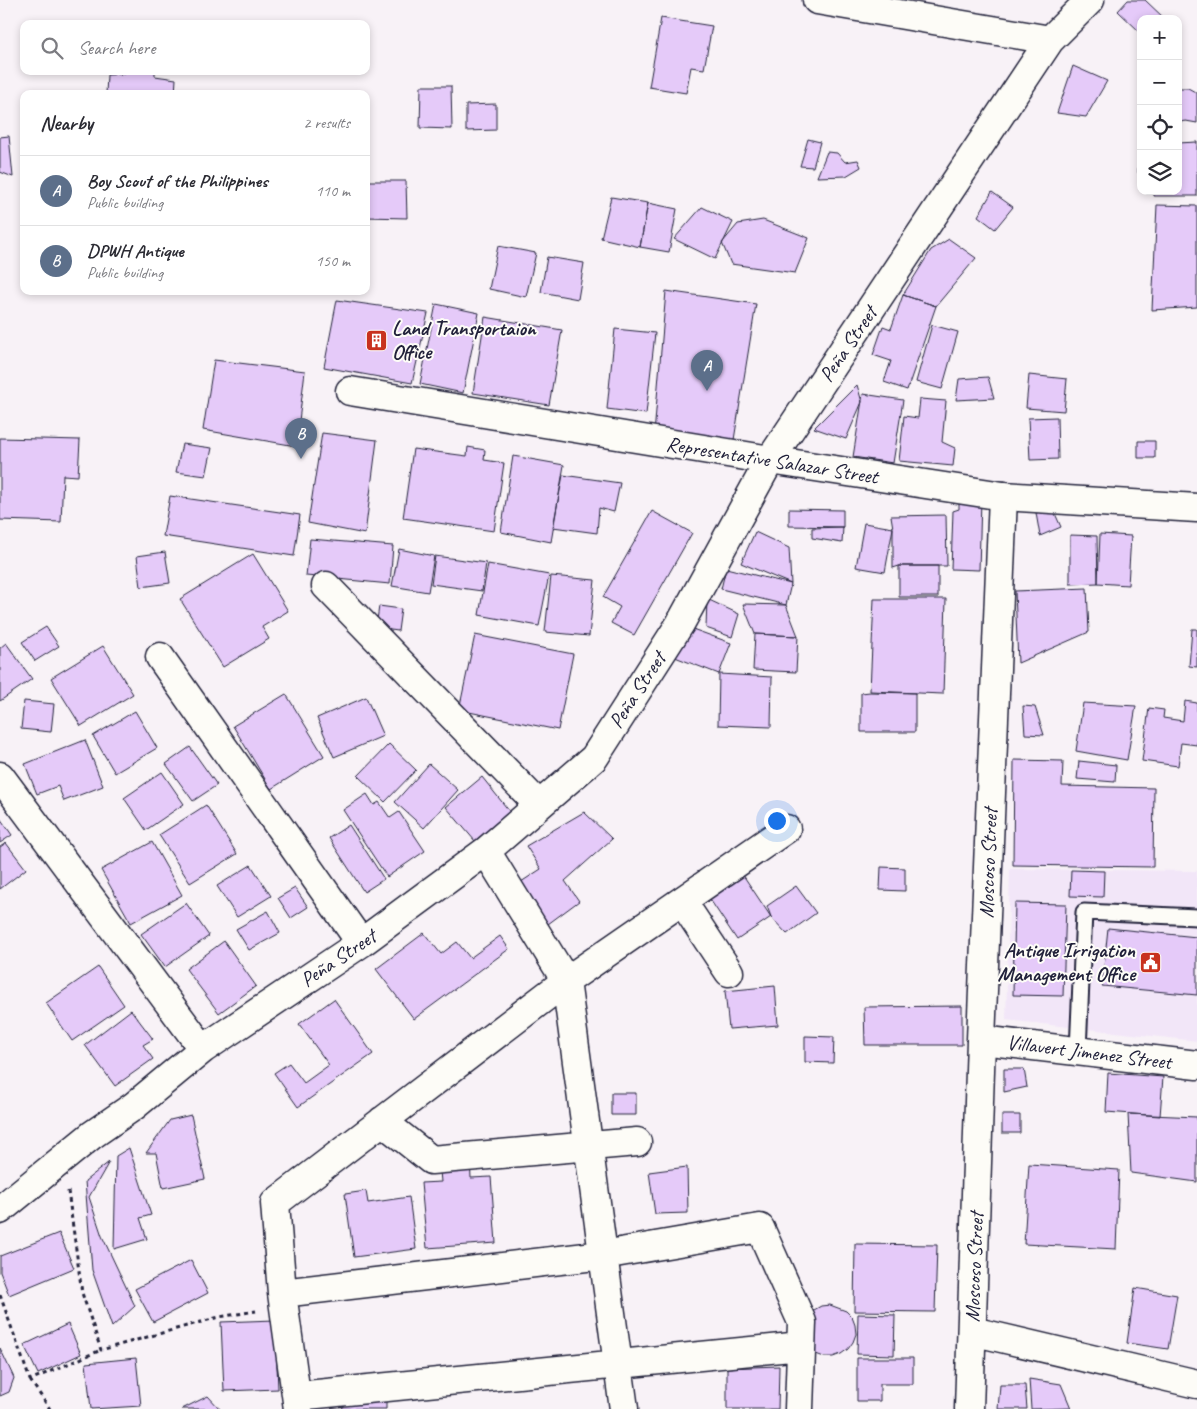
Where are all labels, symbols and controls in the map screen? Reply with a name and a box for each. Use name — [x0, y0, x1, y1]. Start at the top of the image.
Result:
map controls — [1137, 15, 1182, 195]
button: + — [1137, 15, 1182, 60]
search box — [20, 20, 370, 75]
icon: search — [38, 34, 66, 62]
text: Search here — [78, 36, 155, 60]
button: − — [1137, 60, 1182, 105]
button: locate — [1137, 105, 1182, 150]
text: Nearby — [40, 110, 93, 136]
text: 2 results — [303, 113, 350, 133]
button: layers — [1137, 150, 1182, 195]
text: Boy Scout of the Philippines — [87, 169, 268, 193]
text: A — [52, 181, 60, 201]
text: 110 m — [316, 181, 350, 201]
text: Public building — [87, 193, 163, 213]
text: DPWH Antique — [87, 239, 184, 263]
text: B — [52, 251, 60, 271]
text: 150 m — [316, 251, 350, 271]
text: Public building — [87, 263, 163, 283]
street label: Peña Street — [813, 299, 884, 387]
place label: Land Transportaion Office — [392, 315, 537, 365]
building icon: Land Transportaion Office — [364, 328, 388, 352]
pin: A — [691, 350, 723, 391]
pin: B — [285, 418, 317, 459]
street label: Representative Salazar Street — [664, 430, 882, 490]
street label: Peña Street — [603, 644, 673, 733]
street label: Moscoso Street — [973, 805, 1003, 918]
your location — [764, 808, 790, 834]
street label: Peña Street — [295, 922, 383, 993]
place label: Antique Irrigation Management Office — [997, 937, 1137, 987]
public building icon: Antique Irrigation Management Office — [1139, 950, 1163, 974]
street label: Villavert Jimenez Street — [1005, 1029, 1175, 1075]
street label: Moscoso Street — [959, 1209, 989, 1322]

